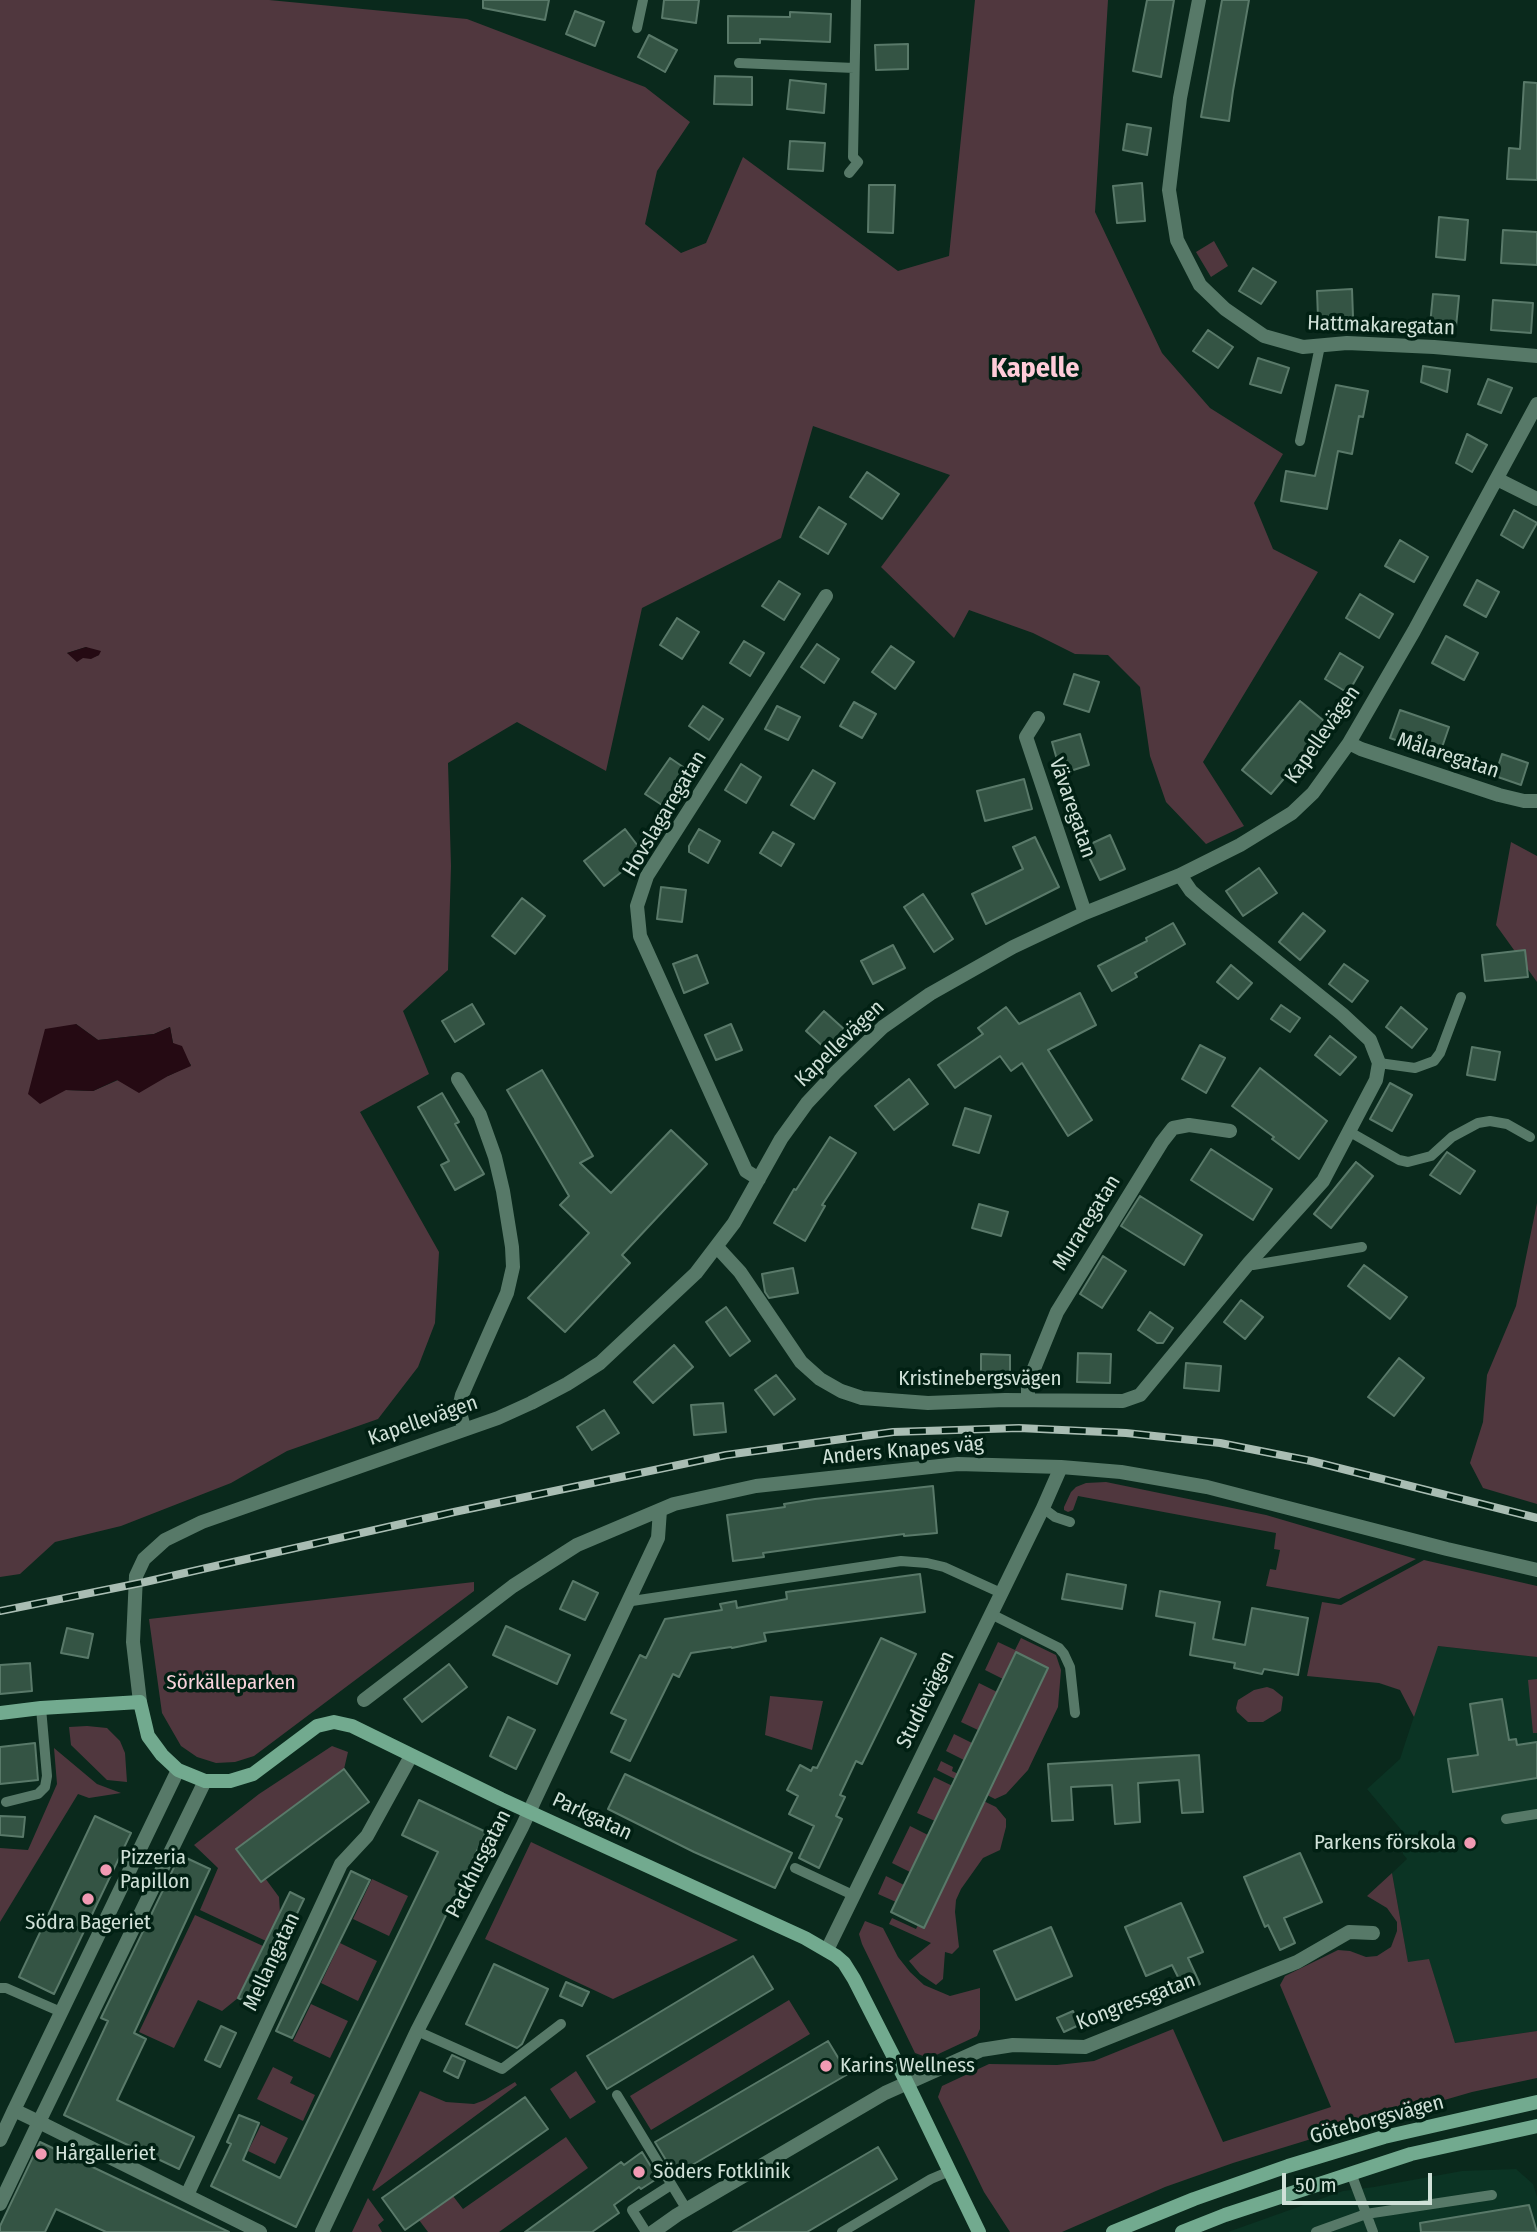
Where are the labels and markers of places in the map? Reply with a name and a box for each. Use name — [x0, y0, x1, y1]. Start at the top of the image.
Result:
place label: Parkens förskola — [1314, 1830, 1456, 1856]
marker: Parkens förskola — [1462, 1835, 1478, 1851]
place label: Pizzeria Papillon — [120, 1845, 190, 1895]
marker: Pizzeria Papillon — [98, 1862, 114, 1878]
marker: Södra Bageriet — [80, 1891, 96, 1907]
place label: Södra Bageriet — [25, 1910, 151, 1936]
place label: Karins Wellness — [840, 2053, 975, 2079]
marker: Karins Wellness — [818, 2058, 834, 2074]
place label: Hårgalleriet — [55, 2141, 156, 2167]
marker: Hårgalleriet — [33, 2146, 49, 2162]
place label: Söders Fotklinik — [653, 2159, 790, 2185]
marker: Söders Fotklinik — [631, 2164, 647, 2180]

